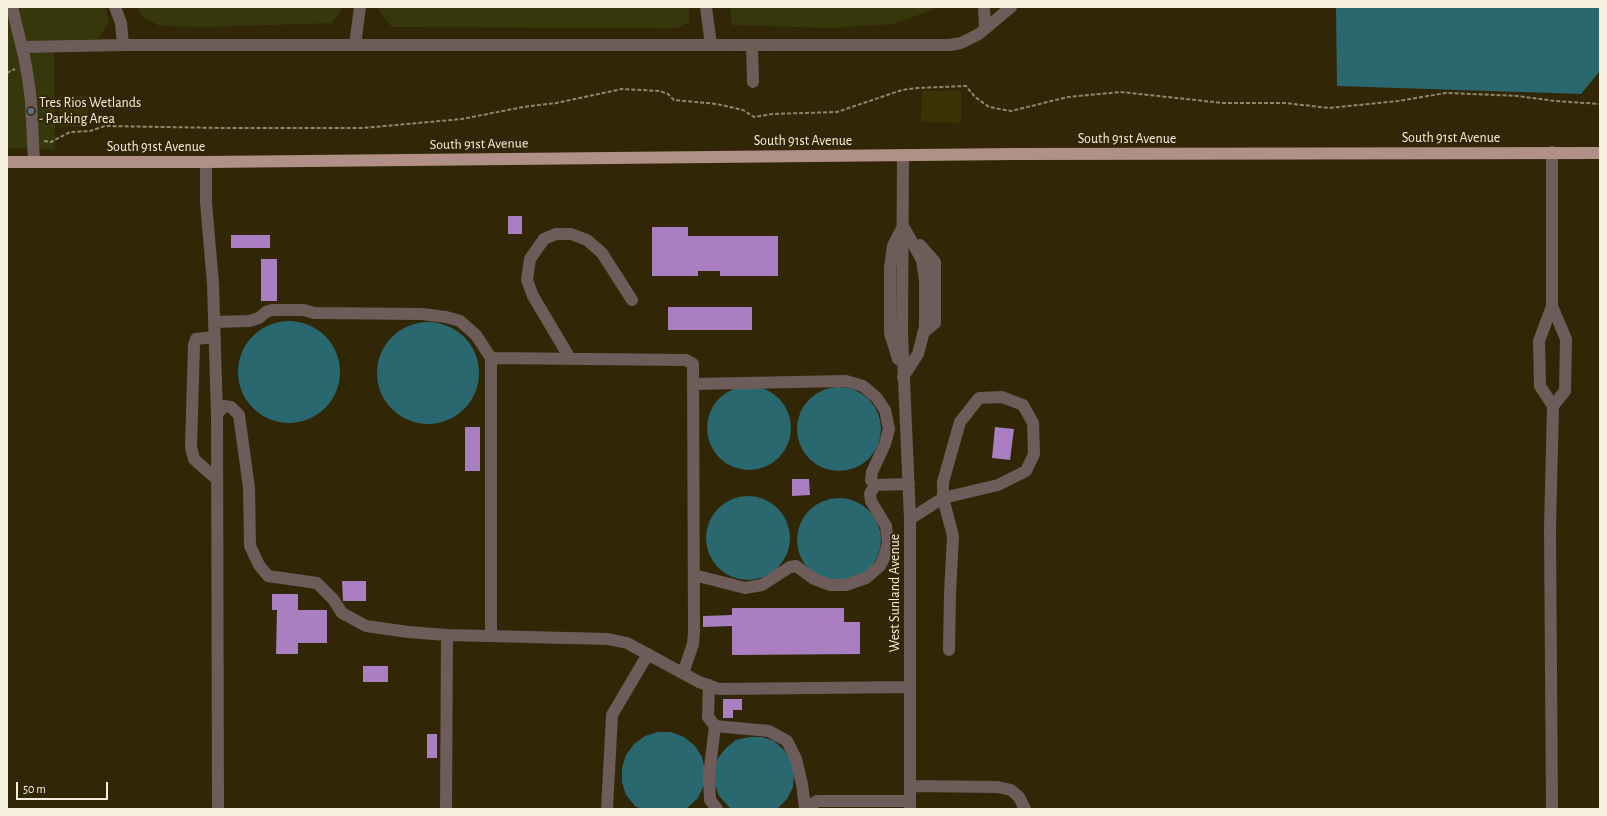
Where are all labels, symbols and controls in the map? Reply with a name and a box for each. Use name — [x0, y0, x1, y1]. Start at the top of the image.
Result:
place label: Tres Rios Wetlands - Parking Area — [39, 95, 141, 128]
marker: Tres Rios Wetlands - Parking Area — [26, 106, 36, 116]
street label: South 91st Avenue — [1402, 130, 1500, 146]
street label: South 91st Avenue — [1078, 131, 1176, 147]
street label: South 91st Avenue — [754, 133, 852, 149]
street label: South 91st Avenue — [430, 135, 528, 153]
street label: South 91st Avenue — [107, 139, 205, 155]
street label: West Sunland Avenue — [887, 534, 903, 652]
scale bar — [18, 774, 110, 800]
text: 50 m — [23, 783, 46, 795]

